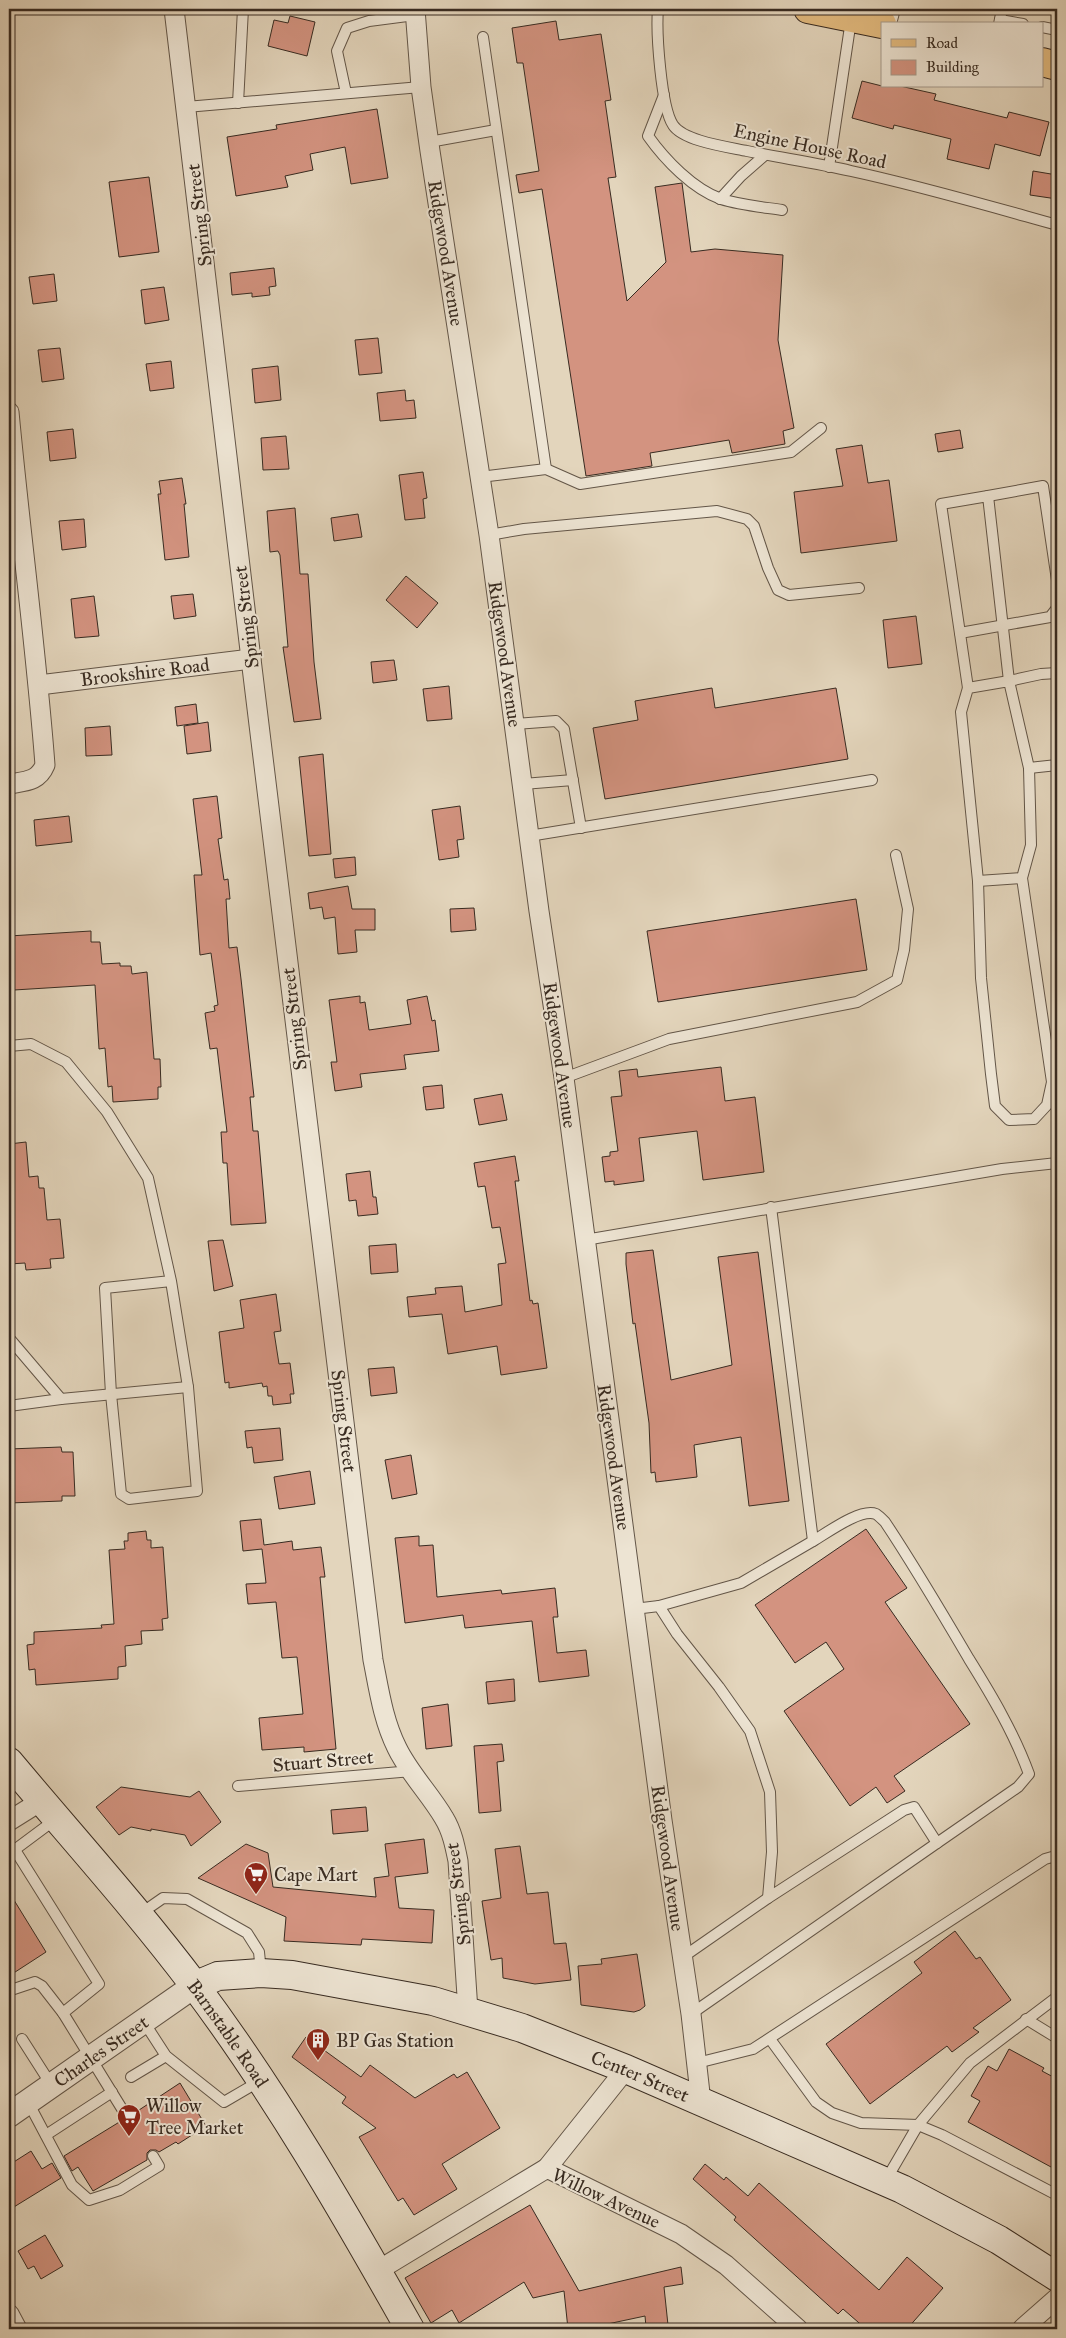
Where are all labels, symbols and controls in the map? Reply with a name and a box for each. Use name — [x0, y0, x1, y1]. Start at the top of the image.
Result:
legend — [881, 22, 1044, 88]
text: Road — [926, 34, 958, 52]
text: Building — [926, 58, 980, 76]
street label: Engine House Road — [731, 119, 889, 175]
street label: Spring Street — [181, 162, 218, 268]
street label: Ridgewood Avenue — [422, 178, 469, 328]
street label: Spring Street — [228, 564, 265, 670]
street label: Ridgewood Avenue — [482, 579, 527, 729]
street label: Brookshire Road — [79, 653, 211, 691]
street label: Spring Street — [276, 966, 313, 1072]
street label: Ridgewood Avenue — [537, 980, 582, 1130]
street label: Spring Street — [325, 1368, 362, 1474]
street label: Ridgewood Avenue — [591, 1382, 636, 1532]
street label: Stuart Street — [272, 1745, 375, 1777]
street label: Ridgewood Avenue — [645, 1783, 690, 1933]
street label: Spring Street — [440, 1841, 477, 1947]
supermarket icon: Cape Mart — [243, 1861, 269, 1895]
place label: Cape Mart — [274, 1863, 358, 1886]
street label: Barnstable Road — [183, 1975, 274, 2092]
street label: Charles Street — [49, 2010, 153, 2092]
building icon: BP Gas Station — [305, 2027, 331, 2061]
place label: BP Gas Station — [336, 2029, 454, 2052]
street label: Center Street — [588, 2045, 693, 2107]
place label: Willow Tree Market — [146, 2094, 244, 2139]
supermarket icon: Willow Tree Market — [116, 2103, 142, 2137]
street label: Willow Avenue — [548, 2163, 664, 2233]

